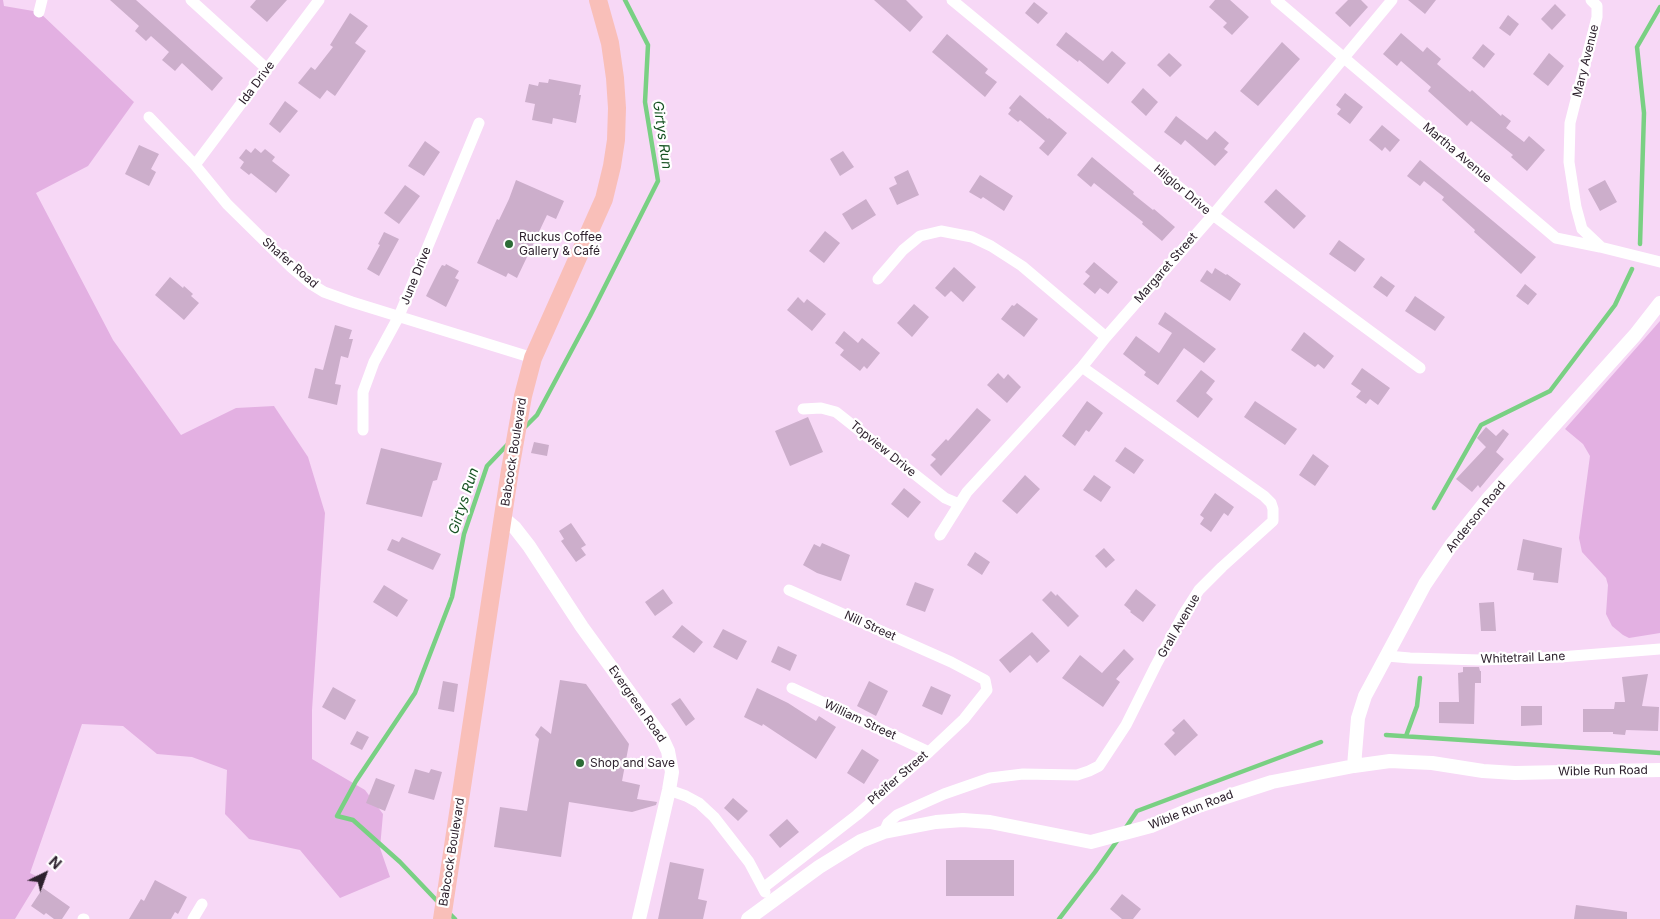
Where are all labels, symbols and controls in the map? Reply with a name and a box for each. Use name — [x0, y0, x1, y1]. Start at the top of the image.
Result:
street label: Mary Avenue — [1570, 23, 1602, 99]
street label: Ida Drive — [236, 59, 278, 107]
water label: Girtys Run — [649, 100, 675, 170]
street label: Martha Avenue — [1420, 120, 1494, 186]
street label: Hilglor Drive — [1151, 162, 1213, 218]
place label: Ruckus Coffee Gallery & Café — [519, 230, 602, 258]
street label: Margaret Street — [1132, 230, 1200, 306]
street label: Shafer Road — [259, 235, 321, 291]
marker: Ruckus Coffee Gallery & Café — [503, 238, 515, 250]
street label: June Drive — [398, 245, 434, 307]
street label: Babcock Boulevard — [498, 397, 530, 507]
street label: Topview Drive — [847, 418, 919, 480]
water label: Girtys Run — [445, 466, 483, 536]
street label: Anderson Road — [1443, 479, 1509, 555]
street label: Grall Avenue — [1155, 591, 1203, 661]
street label: Nill Street — [842, 608, 898, 644]
street label: Whitetrail Lane — [1480, 649, 1566, 667]
street label: Evergreen Road — [605, 663, 669, 745]
street label: William Street — [822, 697, 898, 743]
street label: Pfeifer Street — [865, 748, 931, 808]
place label: Shop and Save — [590, 756, 675, 770]
marker: Shop and Save — [574, 757, 586, 769]
street label: Wible Run Road — [1558, 763, 1648, 779]
street label: Wible Run Road — [1147, 787, 1235, 833]
street label: Babcock Boulevard — [436, 797, 468, 907]
north arrow — [20, 849, 70, 899]
text: N — [46, 853, 65, 872]

